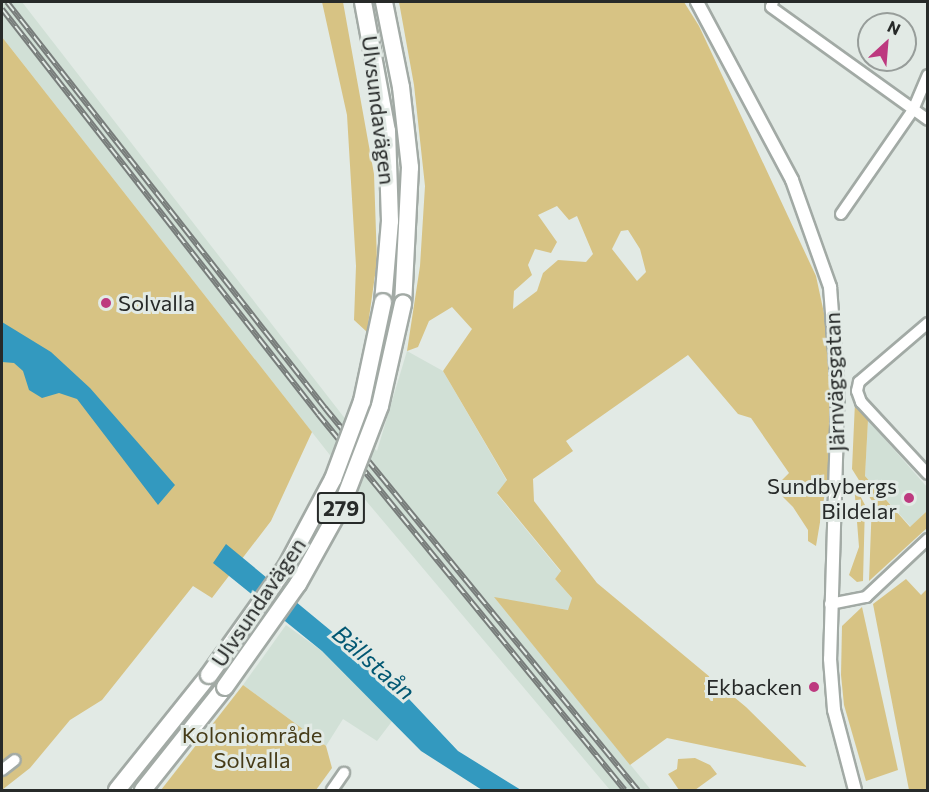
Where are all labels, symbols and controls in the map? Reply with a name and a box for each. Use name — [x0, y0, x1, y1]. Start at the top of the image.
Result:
north arrow — [857, 12, 917, 72]
text: N — [885, 16, 904, 38]
street label: Ulvsundavägen — [357, 34, 401, 186]
place label: Solvalla — [118, 290, 195, 316]
marker: Solvalla — [99, 296, 113, 310]
street label: Järnvägsgatan — [818, 312, 850, 452]
place label: Sundbybergs Bildelar — [767, 472, 897, 524]
road number: 279 — [316, 490, 366, 526]
marker: Sundbybergs Bildelar — [902, 491, 916, 505]
street label: Ulvsundavägen — [205, 532, 311, 672]
water label: Bällstaån — [327, 618, 421, 706]
place label: Ekbacken — [706, 674, 802, 700]
marker: Ekbacken — [807, 680, 821, 694]
park label: Koloniområde Solvalla — [182, 721, 322, 772]

